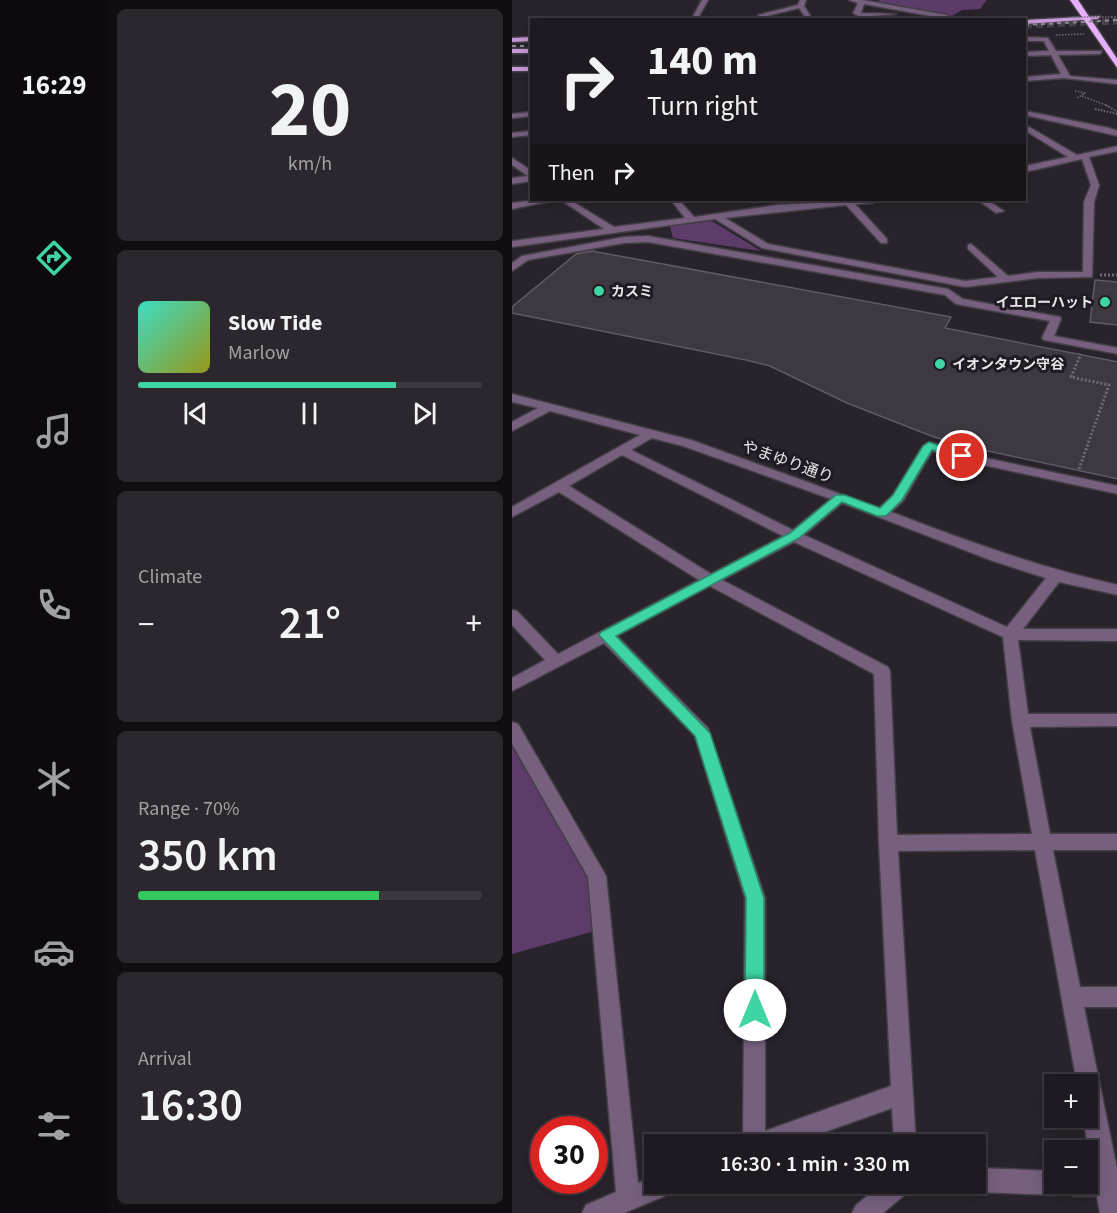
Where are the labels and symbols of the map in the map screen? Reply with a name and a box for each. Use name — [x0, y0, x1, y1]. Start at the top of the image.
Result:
place label: カスミ — [611, 282, 653, 302]
marker: カスミ — [592, 284, 606, 298]
place label: イエローハット — [995, 293, 1093, 313]
marker: イエローハット — [1098, 295, 1112, 309]
place label: イオンタウン守谷 — [952, 355, 1065, 375]
marker: イオンタウン守谷 — [933, 357, 947, 371]
pin — [936, 430, 987, 481]
street label: やまゆり通り — [739, 435, 837, 489]
position arrow — [723, 978, 787, 1042]
speed limit sign: 30 — [530, 1116, 608, 1194]

